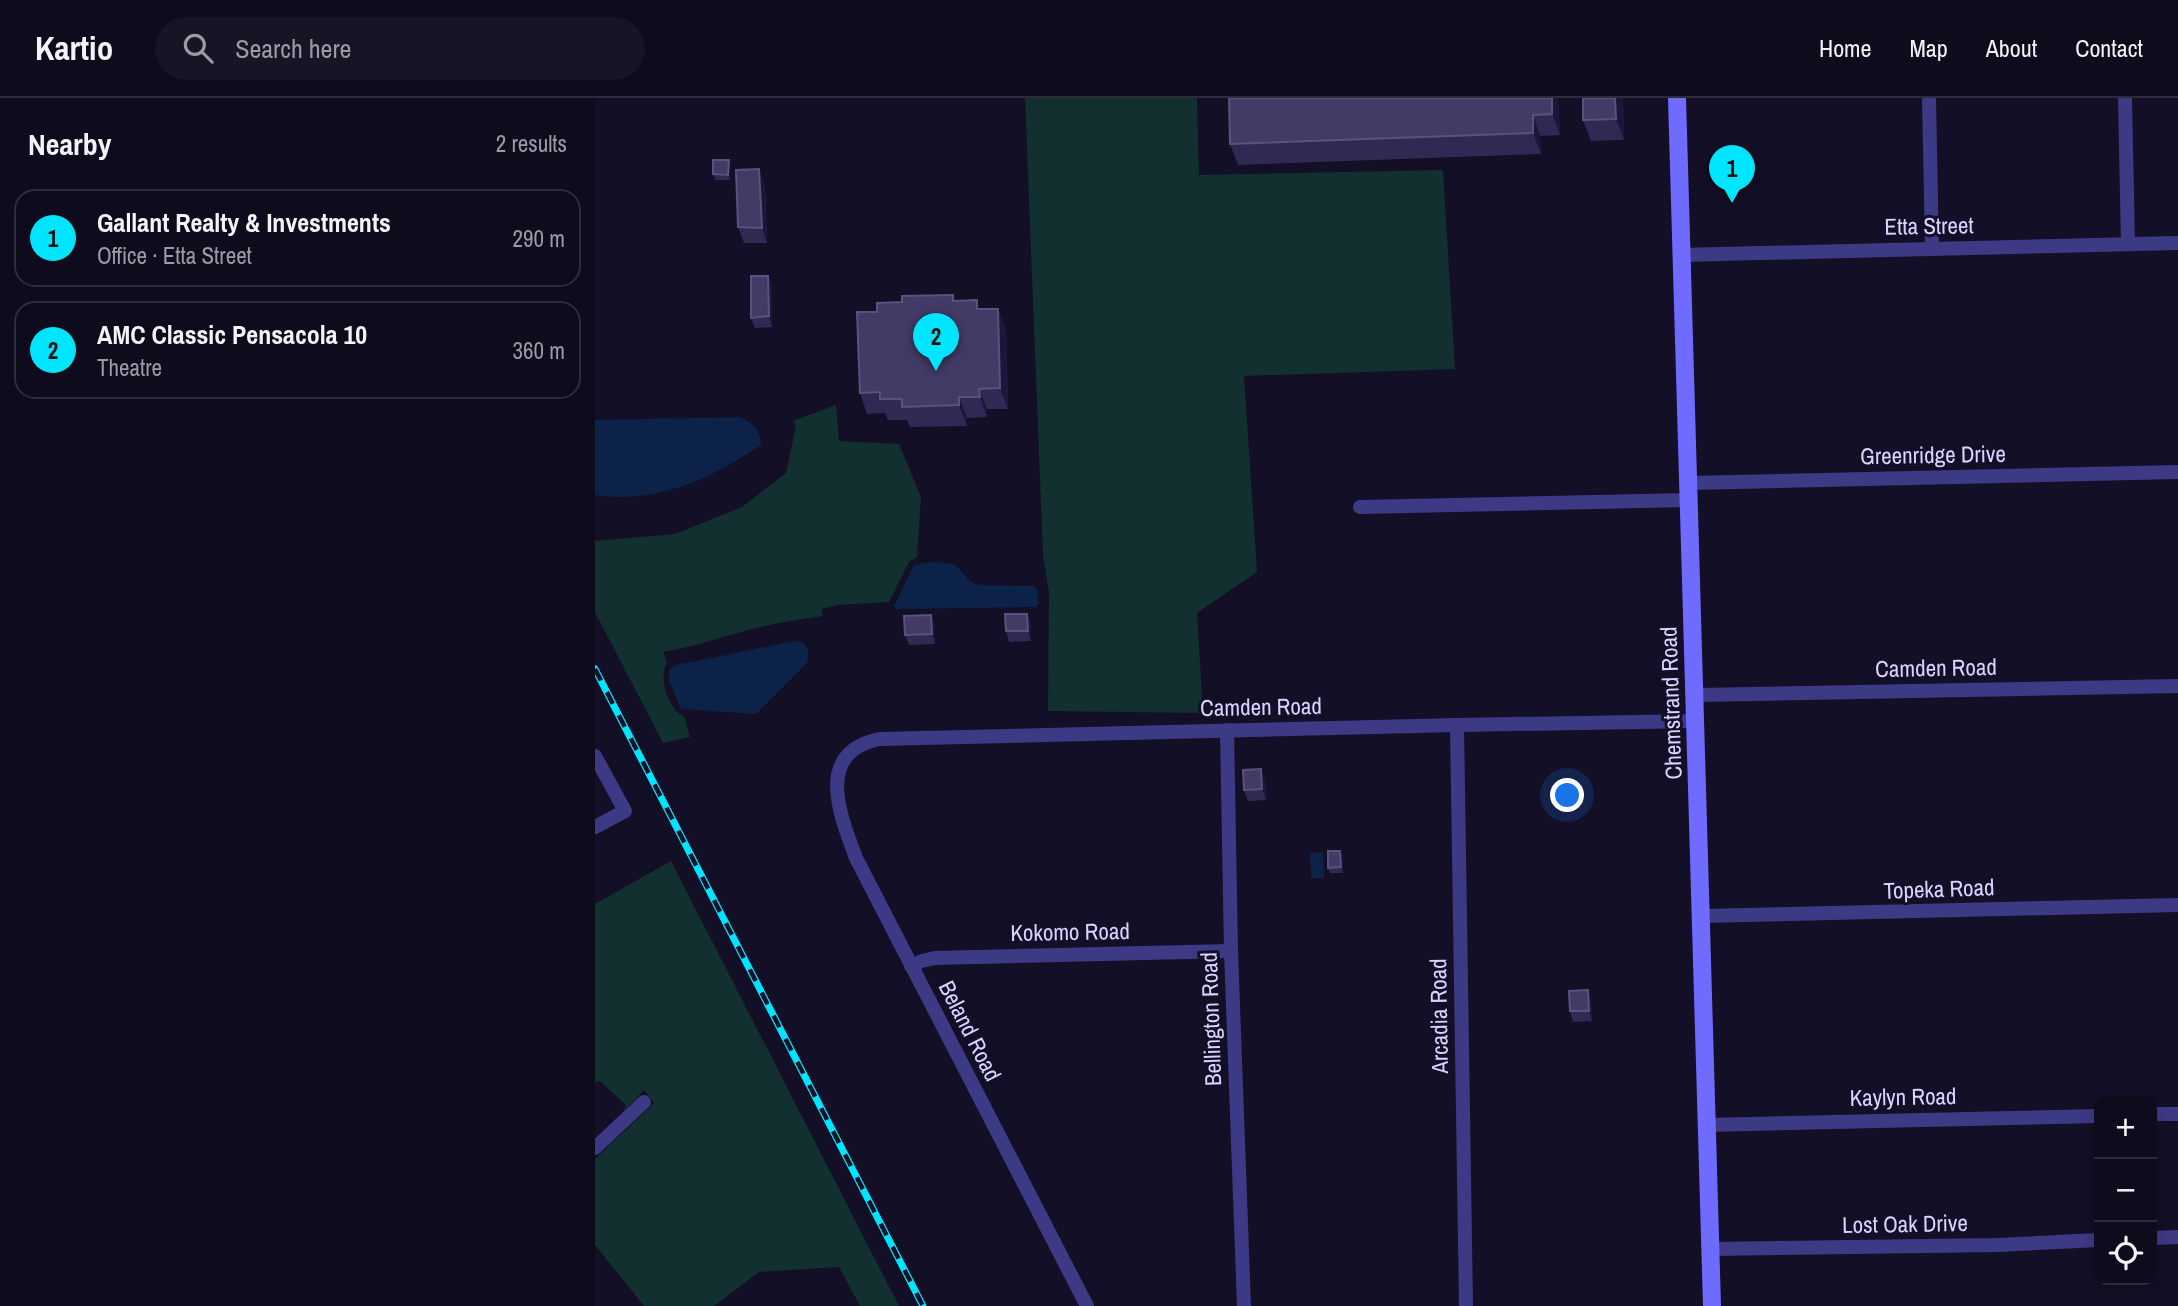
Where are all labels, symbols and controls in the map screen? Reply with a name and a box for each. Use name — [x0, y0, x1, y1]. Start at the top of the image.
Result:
search box — [155, 17, 645, 80]
text: Kartio — [35, 26, 113, 70]
icon: search — [179, 29, 217, 67]
text: Search here — [235, 31, 351, 66]
text: Home — [1819, 32, 1871, 64]
text: Map — [1909, 32, 1948, 64]
text: About — [1986, 32, 2037, 64]
text: Contact — [2075, 32, 2143, 64]
text: Nearby — [28, 124, 111, 164]
text: 2 results — [496, 128, 567, 159]
pin: 1 — [1709, 145, 1755, 203]
text: Gallant Realty & Investments — [97, 205, 391, 240]
street label: Etta Street — [1884, 209, 1974, 242]
text: 1 — [48, 223, 58, 254]
text: 290 m — [513, 223, 565, 254]
text: Office · Etta Street — [97, 240, 252, 271]
pin: 2 — [913, 313, 959, 371]
text: AMC Classic Pensacola 10 — [97, 317, 367, 352]
text: 2 — [48, 335, 58, 366]
text: 360 m — [513, 335, 565, 366]
text: Theatre — [97, 352, 162, 383]
street label: Greenridge Drive — [1860, 438, 2006, 471]
street label: Chemstrand Road — [1652, 626, 1689, 780]
street label: Camden Road — [1875, 651, 1997, 684]
street label: Camden Road — [1200, 690, 1322, 723]
your location — [1550, 778, 1584, 812]
street label: Topeka Road — [1883, 871, 1995, 906]
street label: Kokomo Road — [1010, 915, 1130, 948]
street label: Bellington Road — [1193, 951, 1228, 1087]
street label: Arcadia Road — [1422, 958, 1455, 1075]
street label: Beland Road — [932, 975, 1009, 1086]
street label: Kaylyn Road — [1849, 1080, 1957, 1113]
map controls — [2094, 1096, 2157, 1285]
button: + — [2094, 1096, 2157, 1159]
button: − — [2094, 1159, 2157, 1222]
street label: Lost Oak Drive — [1842, 1207, 1968, 1240]
button: locate — [2094, 1222, 2157, 1285]

